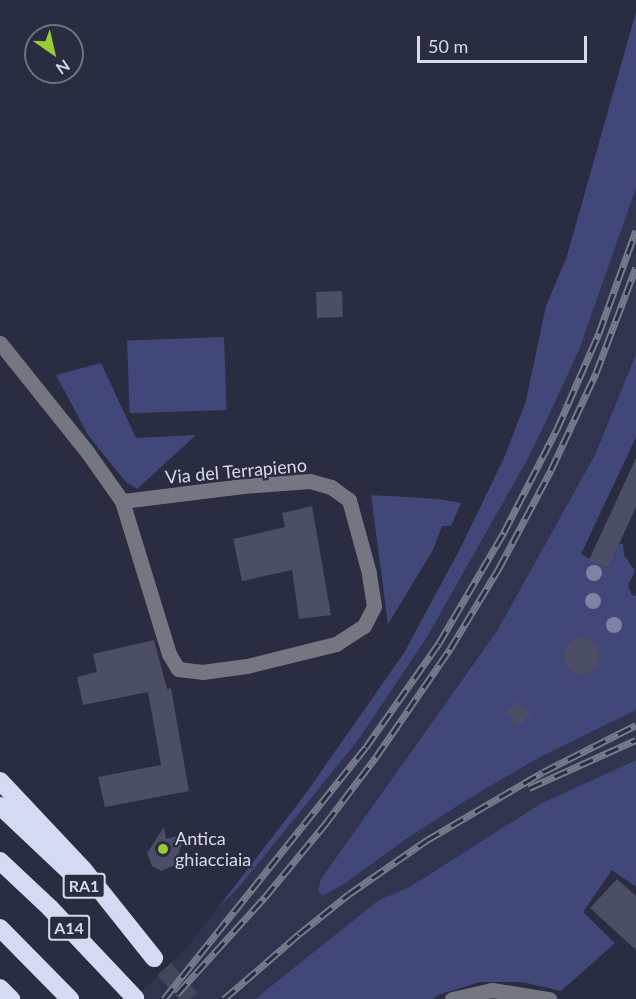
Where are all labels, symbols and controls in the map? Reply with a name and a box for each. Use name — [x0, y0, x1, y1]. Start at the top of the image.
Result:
north arrow — [24, 24, 84, 84]
scale bar — [420, 24, 590, 62]
text: 50 m — [428, 35, 468, 57]
text: N — [53, 56, 74, 79]
street label: Via del Terrapieno — [164, 454, 308, 488]
place label: Antica ghiacciaia — [175, 828, 251, 870]
marker: Antica ghiacciaia — [156, 842, 170, 856]
road number: RA1 — [62, 873, 106, 899]
road number: A14 — [48, 915, 90, 941]

